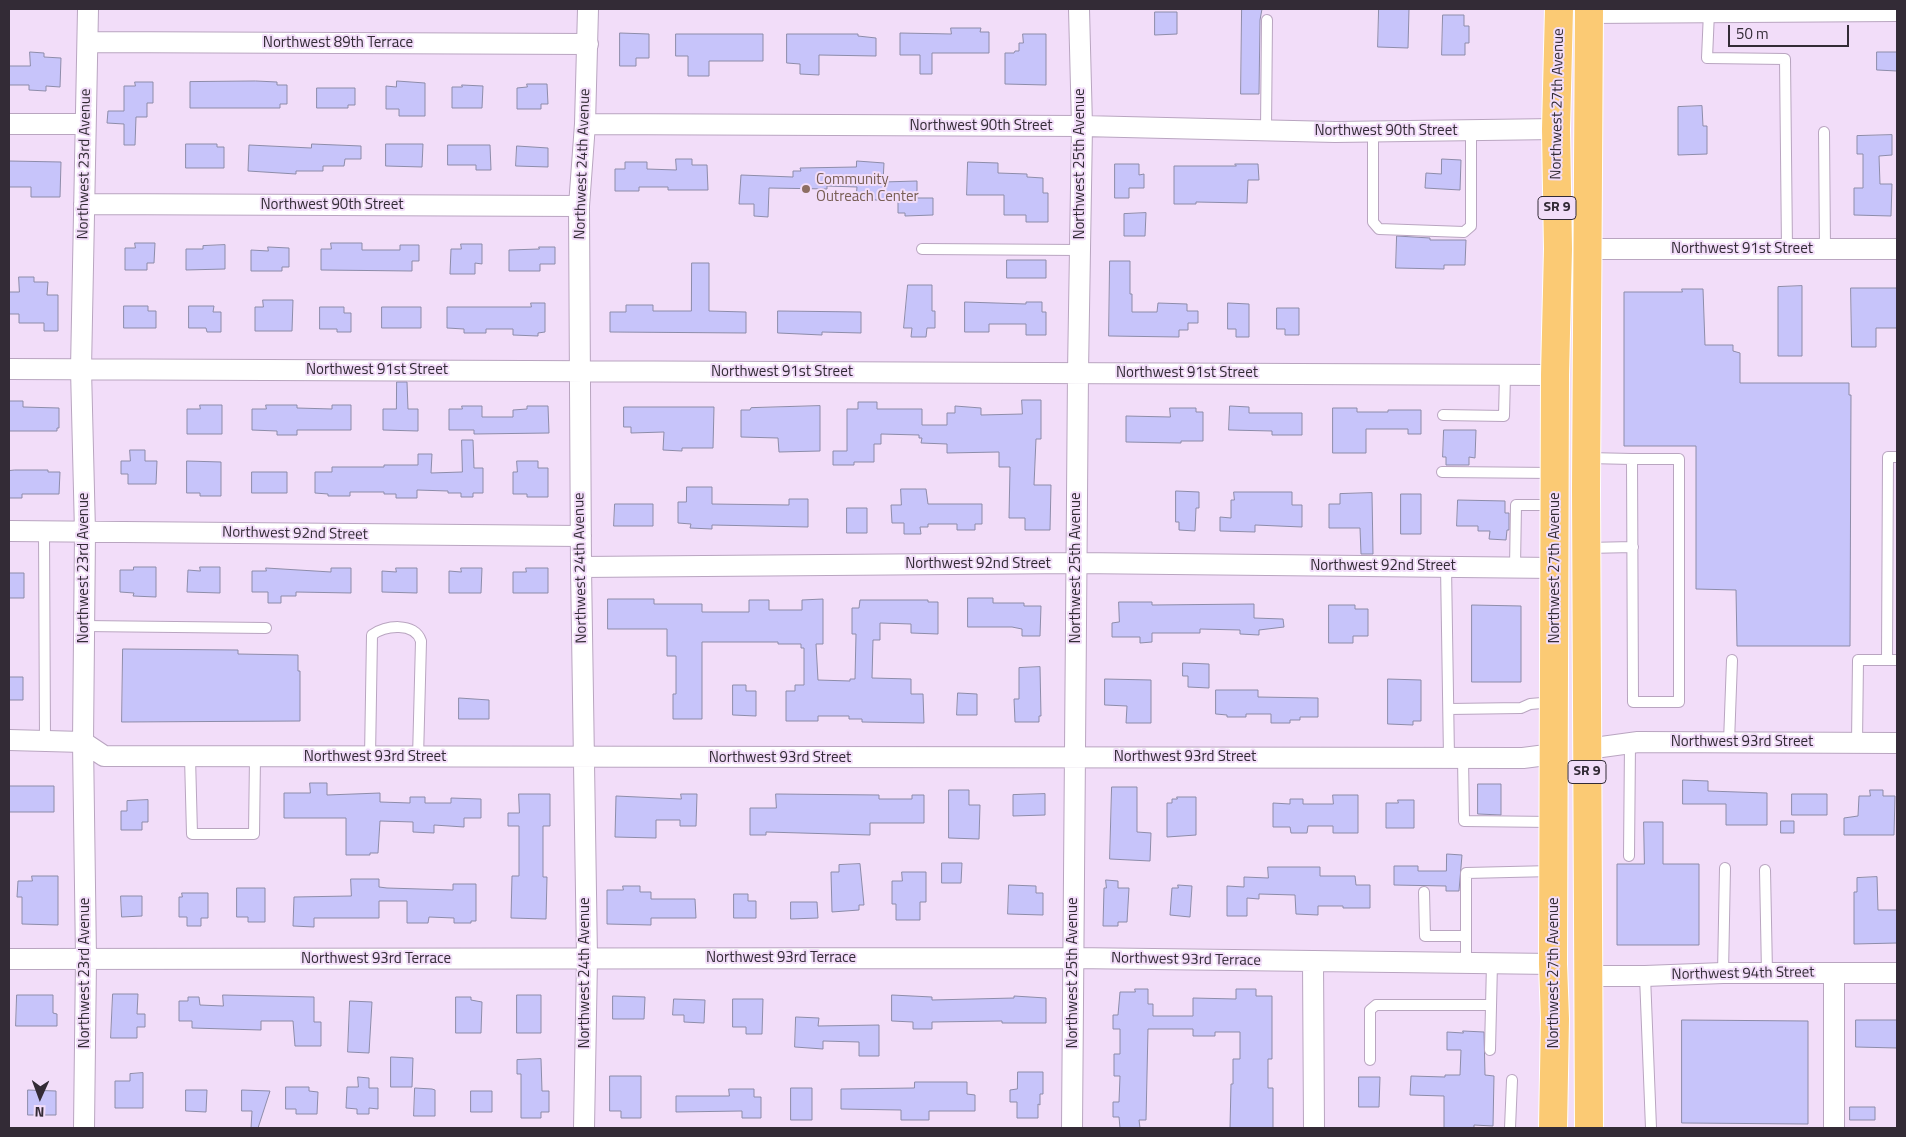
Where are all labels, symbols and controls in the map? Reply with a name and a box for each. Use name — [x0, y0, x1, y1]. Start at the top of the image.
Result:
scale bar — [1731, 15, 1852, 47]
text: 50 m — [1736, 22, 1769, 45]
street label: Northwest 27th Avenue — [1548, 28, 1568, 180]
street label: Northwest 89th Terrace — [263, 34, 413, 52]
street label: Northwest 23rd Avenue — [75, 88, 95, 240]
street label: Northwest 24th Avenue — [571, 88, 595, 240]
street label: Northwest 25th Avenue — [1071, 88, 1089, 240]
street label: Northwest 90th Street — [910, 117, 1052, 135]
street label: Northwest 90th Street — [1315, 122, 1457, 140]
place label: Community Outreach Center — [816, 171, 919, 206]
marker: Community Outreach Center — [800, 183, 812, 195]
street label: Northwest 90th Street — [261, 196, 403, 214]
road number: SR 9 — [1538, 197, 1576, 220]
street label: Northwest 91st Street — [1671, 240, 1813, 258]
street label: Northwest 91st Street — [306, 361, 448, 379]
street label: Northwest 91st Street — [711, 363, 853, 381]
street label: Northwest 91st Street — [1116, 364, 1258, 382]
street label: Northwest 24th Avenue — [571, 492, 591, 644]
street label: Northwest 25th Avenue — [1067, 492, 1085, 644]
street label: Northwest 27th Avenue — [1546, 492, 1564, 644]
street label: Northwest 23rd Avenue — [75, 493, 93, 643]
street label: Northwest 92nd Street — [222, 524, 368, 544]
street label: Northwest 92nd Street — [905, 555, 1051, 573]
street label: Northwest 92nd Street — [1310, 557, 1456, 575]
street label: Northwest 93rd Street — [1671, 733, 1813, 751]
street label: Northwest 93rd Street — [304, 748, 446, 766]
street label: Northwest 93rd Street — [1114, 748, 1256, 766]
street label: Northwest 93rd Street — [709, 749, 851, 767]
road number: SR 9 — [1568, 760, 1606, 784]
street label: Northwest 24th Avenue — [576, 897, 594, 1049]
street label: Northwest 25th Avenue — [1064, 897, 1082, 1049]
street label: Northwest 27th Avenue — [1545, 897, 1563, 1049]
street label: Northwest 23rd Avenue — [76, 898, 94, 1048]
street label: Northwest 93rd Terrace — [706, 949, 856, 967]
street label: Northwest 93rd Terrace — [301, 950, 451, 968]
street label: Northwest 93rd Terrace — [1111, 950, 1261, 970]
street label: Northwest 94th Street — [1671, 964, 1815, 984]
north arrow — [15, 1072, 65, 1122]
text: N — [34, 1102, 45, 1123]

